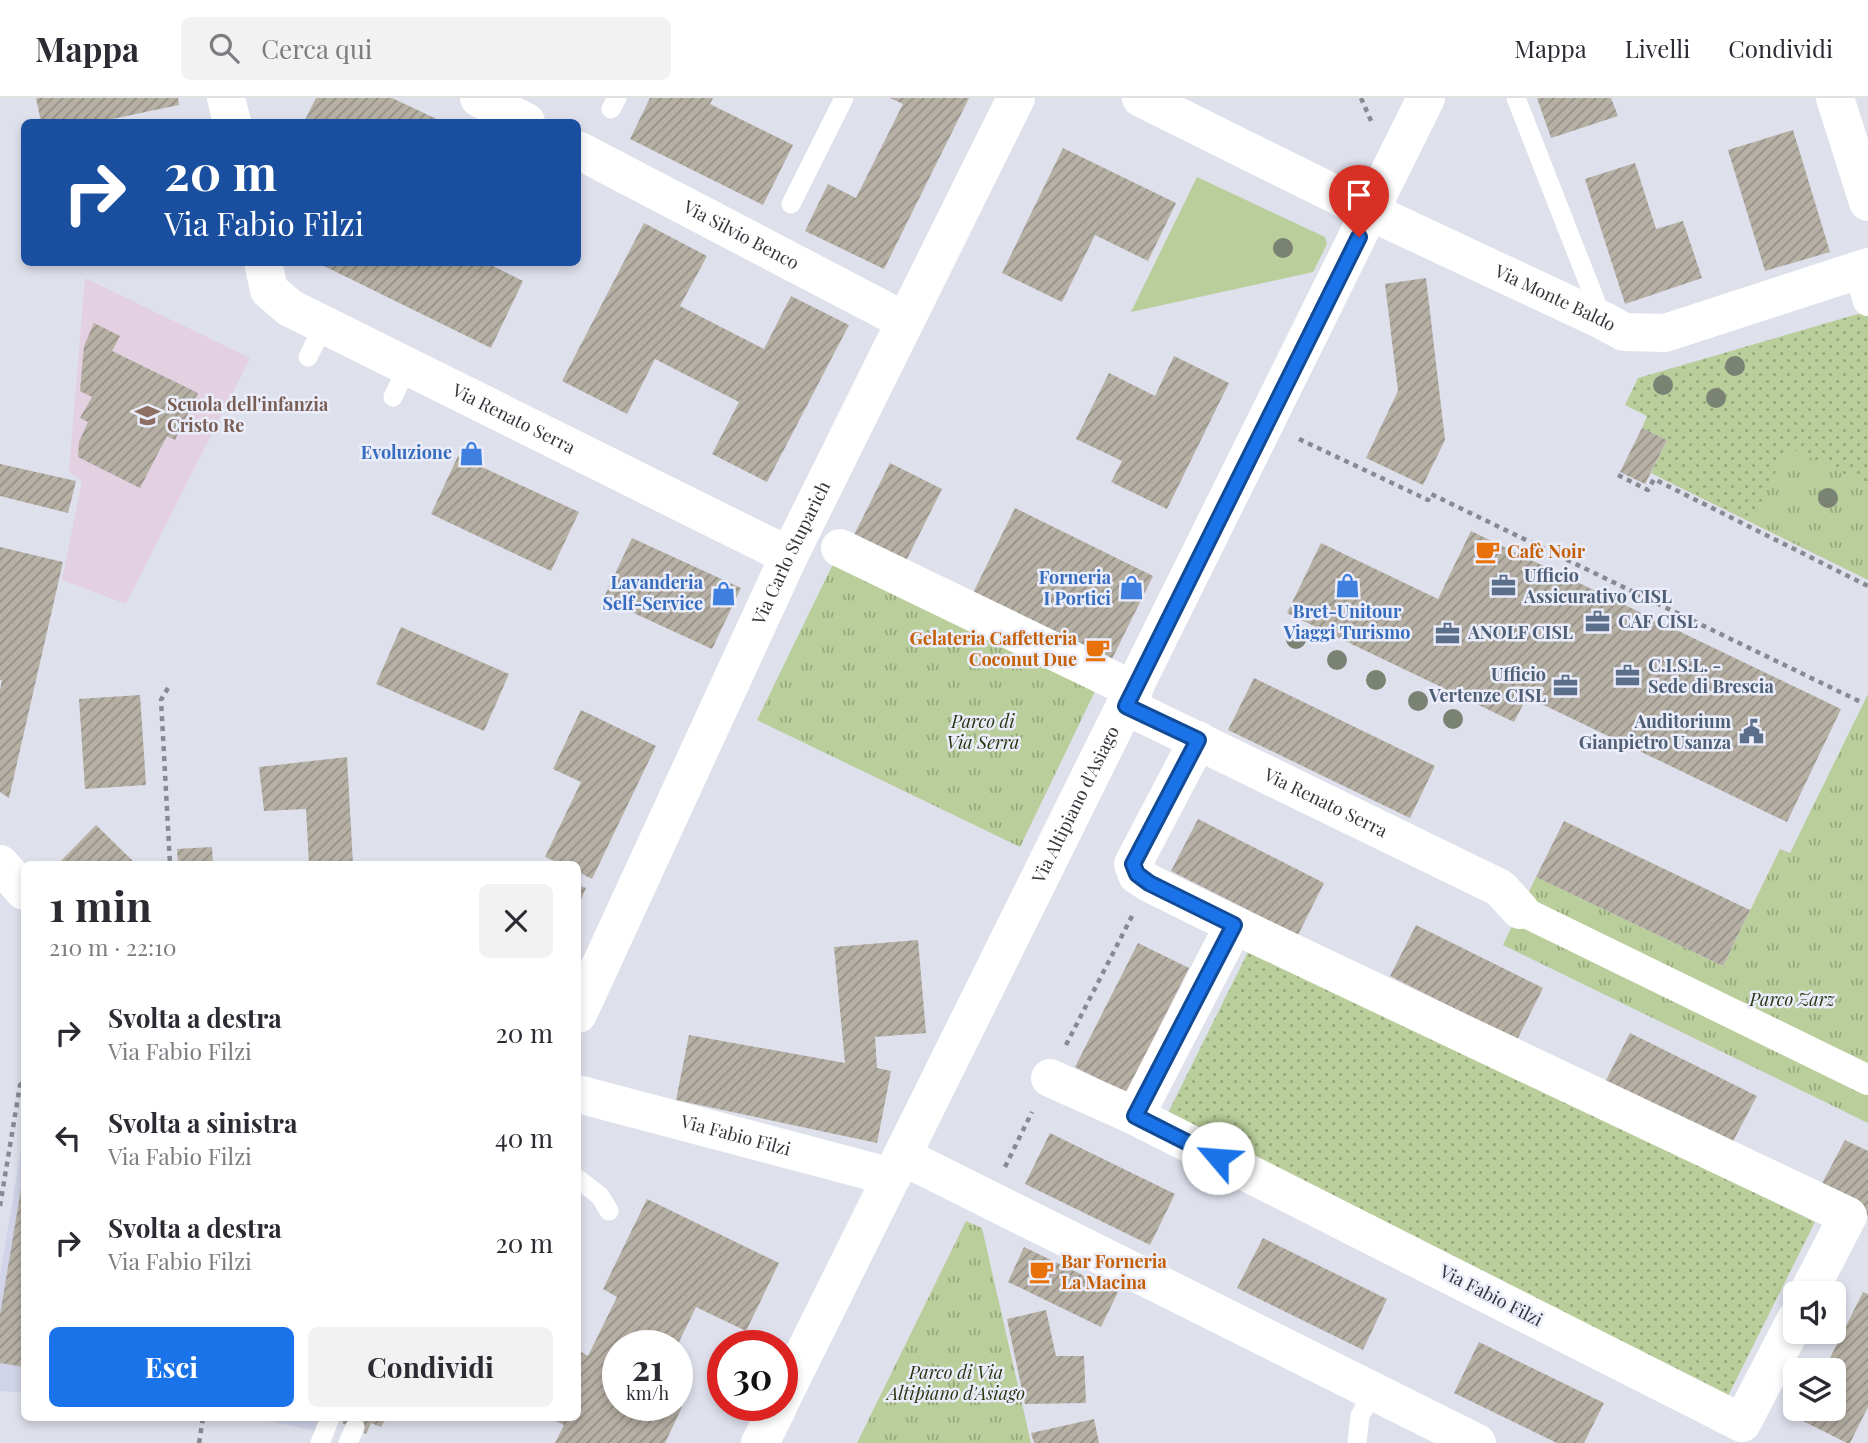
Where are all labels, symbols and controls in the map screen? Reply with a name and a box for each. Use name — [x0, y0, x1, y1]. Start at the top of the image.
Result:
search box — [181, 17, 671, 80]
text: Mappa — [35, 26, 139, 70]
icon: search — [205, 29, 243, 67]
text: Cerca qui — [261, 31, 372, 66]
text: Mappa — [1514, 32, 1587, 64]
text: Livelli — [1625, 32, 1690, 64]
text: Condividi — [1728, 32, 1833, 64]
text: 20 m — [164, 138, 277, 203]
icon: right — [49, 147, 140, 238]
pin — [1329, 165, 1389, 237]
icon: arrive — [1340, 176, 1378, 214]
street label: Via Silvio Benco — [678, 194, 804, 275]
text: Via Fabio Filzi — [164, 201, 364, 244]
street label: Via Monte Baldo — [1490, 258, 1620, 336]
street label: Via Renato Serra — [448, 377, 580, 459]
place label: Scuola dell'infanzia Cristo Re — [167, 392, 329, 437]
school or university icon: Scuola dell'infanzia Cristo Re — [133, 401, 161, 429]
shop icon: Evoluzione — [458, 439, 486, 467]
place label: Evoluzione — [361, 440, 452, 464]
street label: Via Carlo Stuparich — [746, 476, 835, 629]
cafe icon: Cafè Noir — [1473, 538, 1501, 566]
place label: Cafè Noir — [1507, 539, 1586, 563]
place label: Ufficio Assicurativo CISL — [1523, 563, 1672, 608]
place label: Forneria I Portici — [1039, 565, 1112, 610]
place label: Lavanderia Self-Service — [603, 570, 704, 615]
shop icon: Bret-Unitour Viaggi Turismo — [1333, 571, 1361, 599]
office icon: Ufficio Assicurativo CISL — [1490, 572, 1518, 600]
shop icon: Forneria I Portici — [1117, 574, 1145, 602]
shop icon: Lavanderia Self-Service — [709, 579, 737, 607]
place label: Bret-Unitour Viaggi Turismo — [1283, 599, 1410, 644]
office icon: CAF CISL — [1584, 608, 1612, 636]
place label: CAF CISL — [1618, 609, 1698, 633]
office icon: ANOLF CISL — [1434, 619, 1462, 647]
place label: ANOLF CISL — [1467, 620, 1573, 644]
place label: Gelateria Caffetteria Coconut Due — [910, 626, 1078, 671]
cafe icon: Gelateria Caffetteria Coconut Due — [1083, 635, 1111, 663]
place label: C.I.S.L. - Sede di Brescia — [1648, 653, 1774, 698]
place label: Ufficio Vertenze CISL — [1428, 662, 1546, 707]
office icon: C.I.S.L. - Sede di Brescia — [1614, 662, 1642, 690]
office icon: Ufficio Vertenze CISL — [1552, 671, 1580, 699]
park label: Parco di Via Serra — [947, 709, 1019, 754]
place label: Auditorium Gianpietro Usanza — [1579, 709, 1732, 754]
public building icon: Auditorium Gianpietro Usanza — [1737, 718, 1765, 746]
street label: Via Altipiano d'Asiago — [1025, 722, 1124, 888]
street label: Via Renato Serra — [1259, 762, 1392, 842]
text: 1 min — [49, 877, 152, 933]
button: close — [479, 884, 553, 958]
text: 210 m · 22:10 — [49, 931, 176, 962]
park label: Parco Zarz — [1749, 987, 1835, 1011]
text: Svolta a destra — [108, 1000, 282, 1035]
icon: right — [49, 1014, 87, 1052]
text: 20 m — [495, 1015, 553, 1050]
text: Via Fabio Filzi — [108, 1035, 252, 1066]
text: Svolta a sinistra — [108, 1105, 297, 1140]
street label: Via Fabio Filzi — [677, 1108, 793, 1161]
icon: left — [49, 1119, 87, 1157]
text: 40 m — [495, 1120, 553, 1155]
position arrow — [1181, 1121, 1255, 1195]
text: Via Fabio Filzi — [108, 1140, 252, 1171]
text: Svolta a destra — [108, 1210, 282, 1245]
icon: right — [49, 1224, 87, 1262]
text: 20 m — [495, 1225, 553, 1260]
text: Via Fabio Filzi — [108, 1245, 252, 1276]
place label: Bar Forneria La Macina — [1061, 1249, 1168, 1294]
cafe icon: Bar Forneria La Macina — [1027, 1258, 1055, 1286]
street label: Via Fabio Filzi — [1435, 1258, 1547, 1331]
map controls — [1783, 1281, 1846, 1421]
button: sound — [1783, 1281, 1846, 1344]
button: Esci — [49, 1327, 294, 1407]
button: Condividi — [308, 1327, 553, 1407]
speed limit sign: 30 — [707, 1330, 798, 1421]
text: 21 — [632, 1343, 663, 1390]
button: layers — [1783, 1358, 1846, 1421]
park label: Parco di Via Altipiano d'Asiago — [885, 1360, 1025, 1405]
text: km/h — [626, 1381, 669, 1405]

